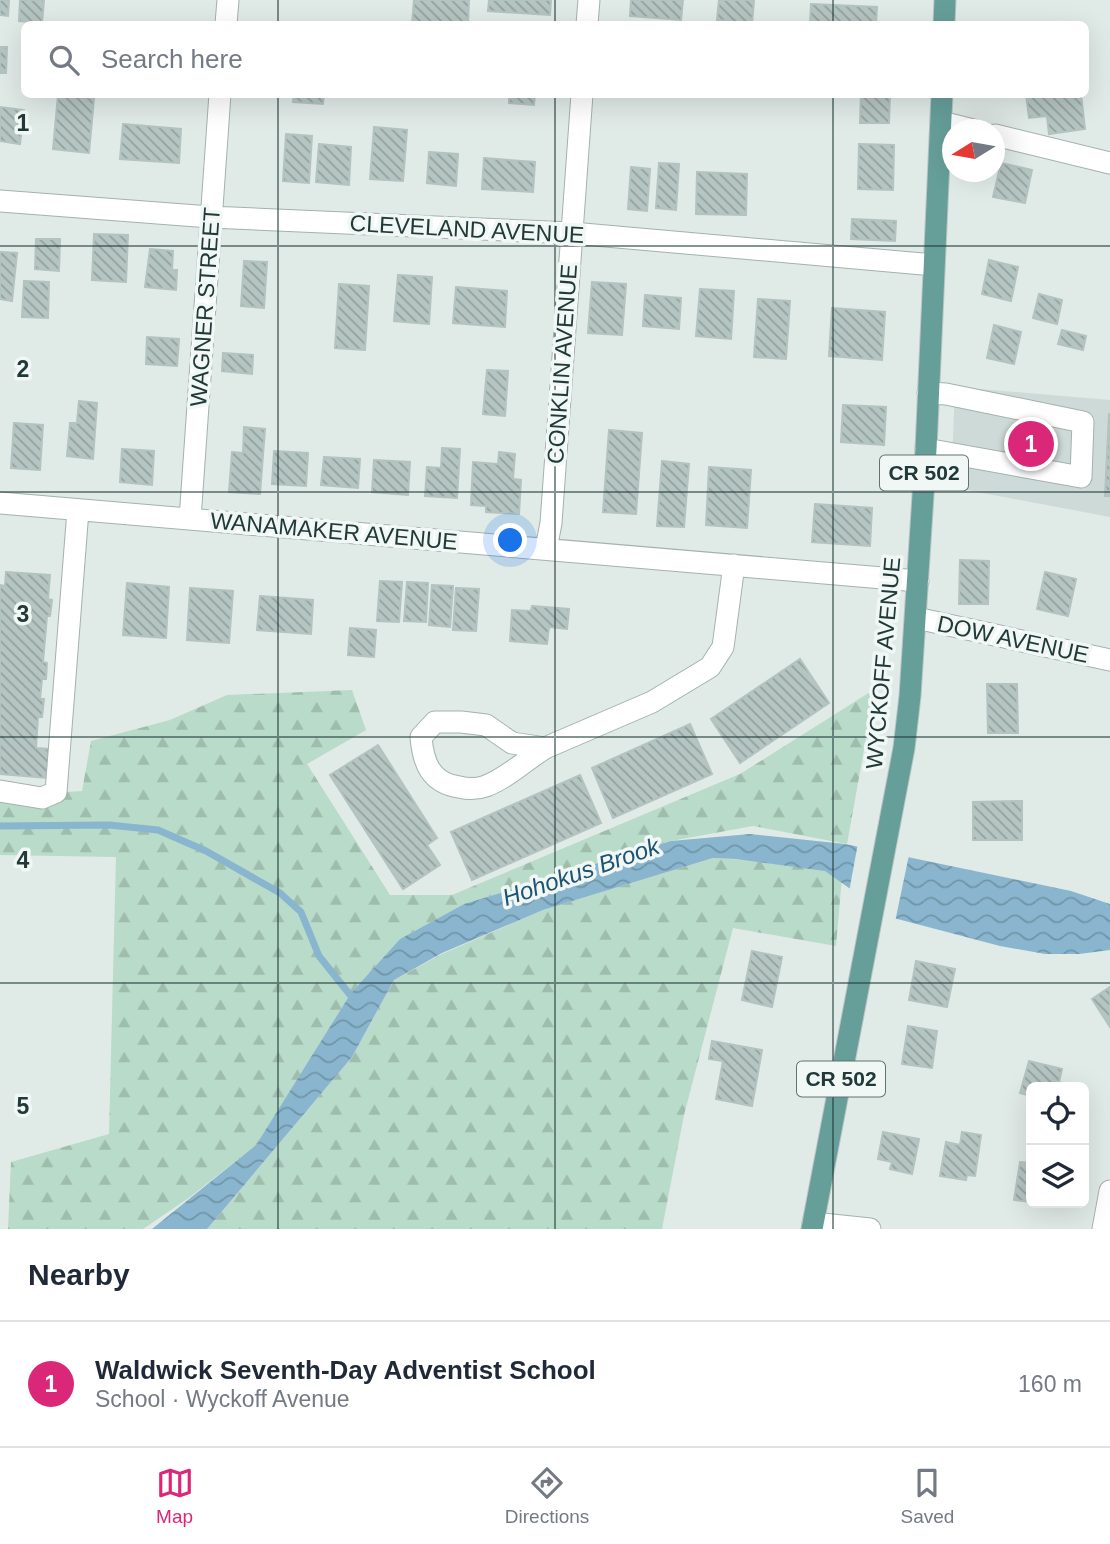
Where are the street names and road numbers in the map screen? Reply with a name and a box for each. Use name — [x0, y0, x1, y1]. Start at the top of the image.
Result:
street label: WAGNER STREET — [185, 206, 225, 408]
street label: CLEVELAND AVENUE — [349, 210, 585, 248]
street label: CONKLIN AVENUE — [542, 263, 582, 465]
road number: CR 502 — [880, 456, 968, 490]
street label: WANAMAKER AVENUE — [209, 507, 459, 555]
street label: WYCKOFF AVENUE — [861, 556, 905, 770]
street label: DOW AVENUE — [935, 610, 1091, 668]
road number: CR 502 — [797, 1062, 885, 1096]

